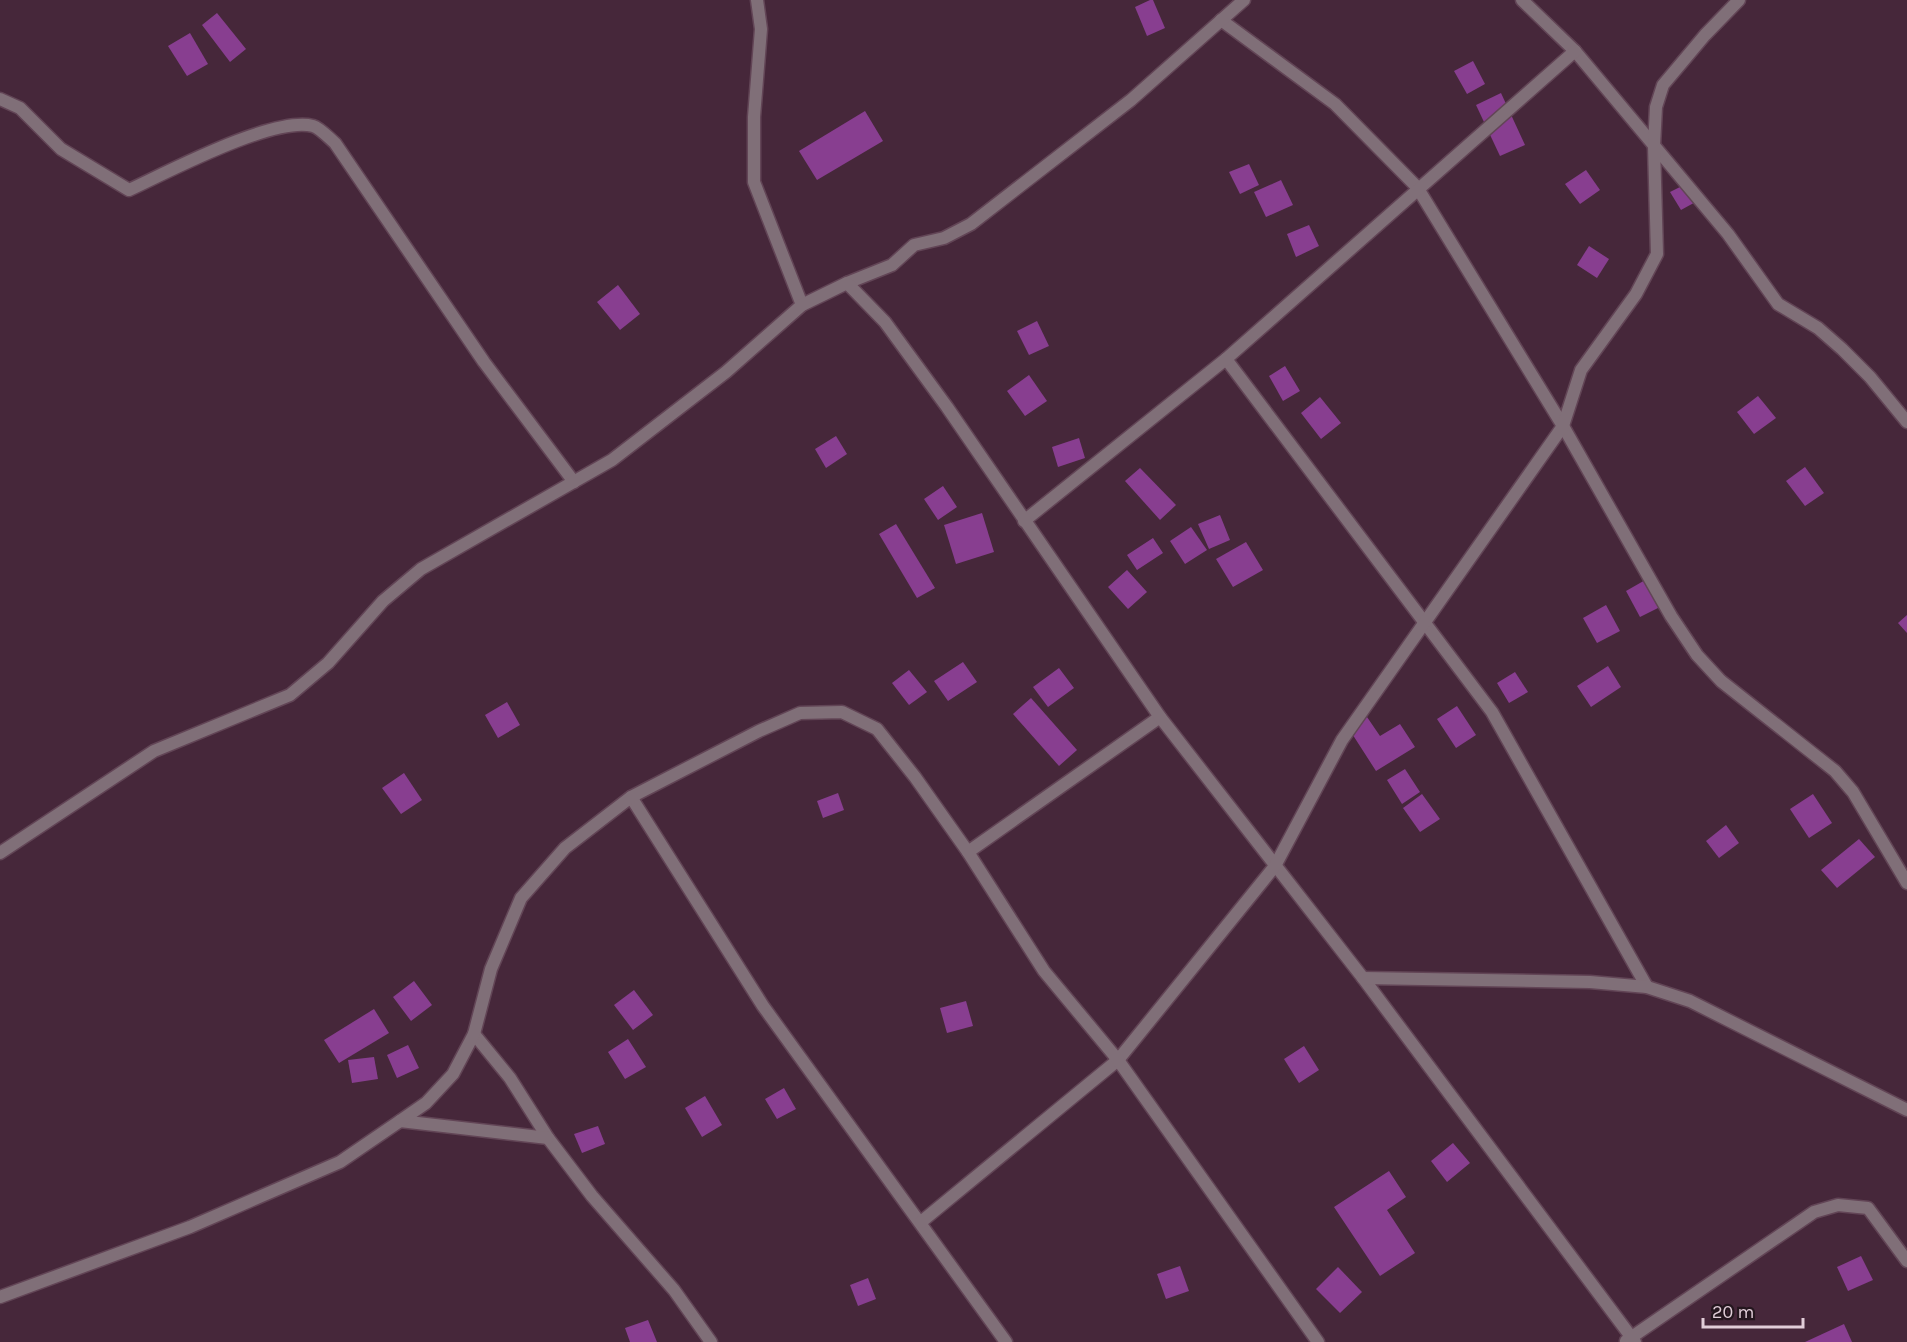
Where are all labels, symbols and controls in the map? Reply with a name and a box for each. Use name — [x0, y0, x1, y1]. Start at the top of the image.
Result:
scale bar — [1703, 1291, 1804, 1329]
text: 20 m — [1712, 1301, 1754, 1323]

